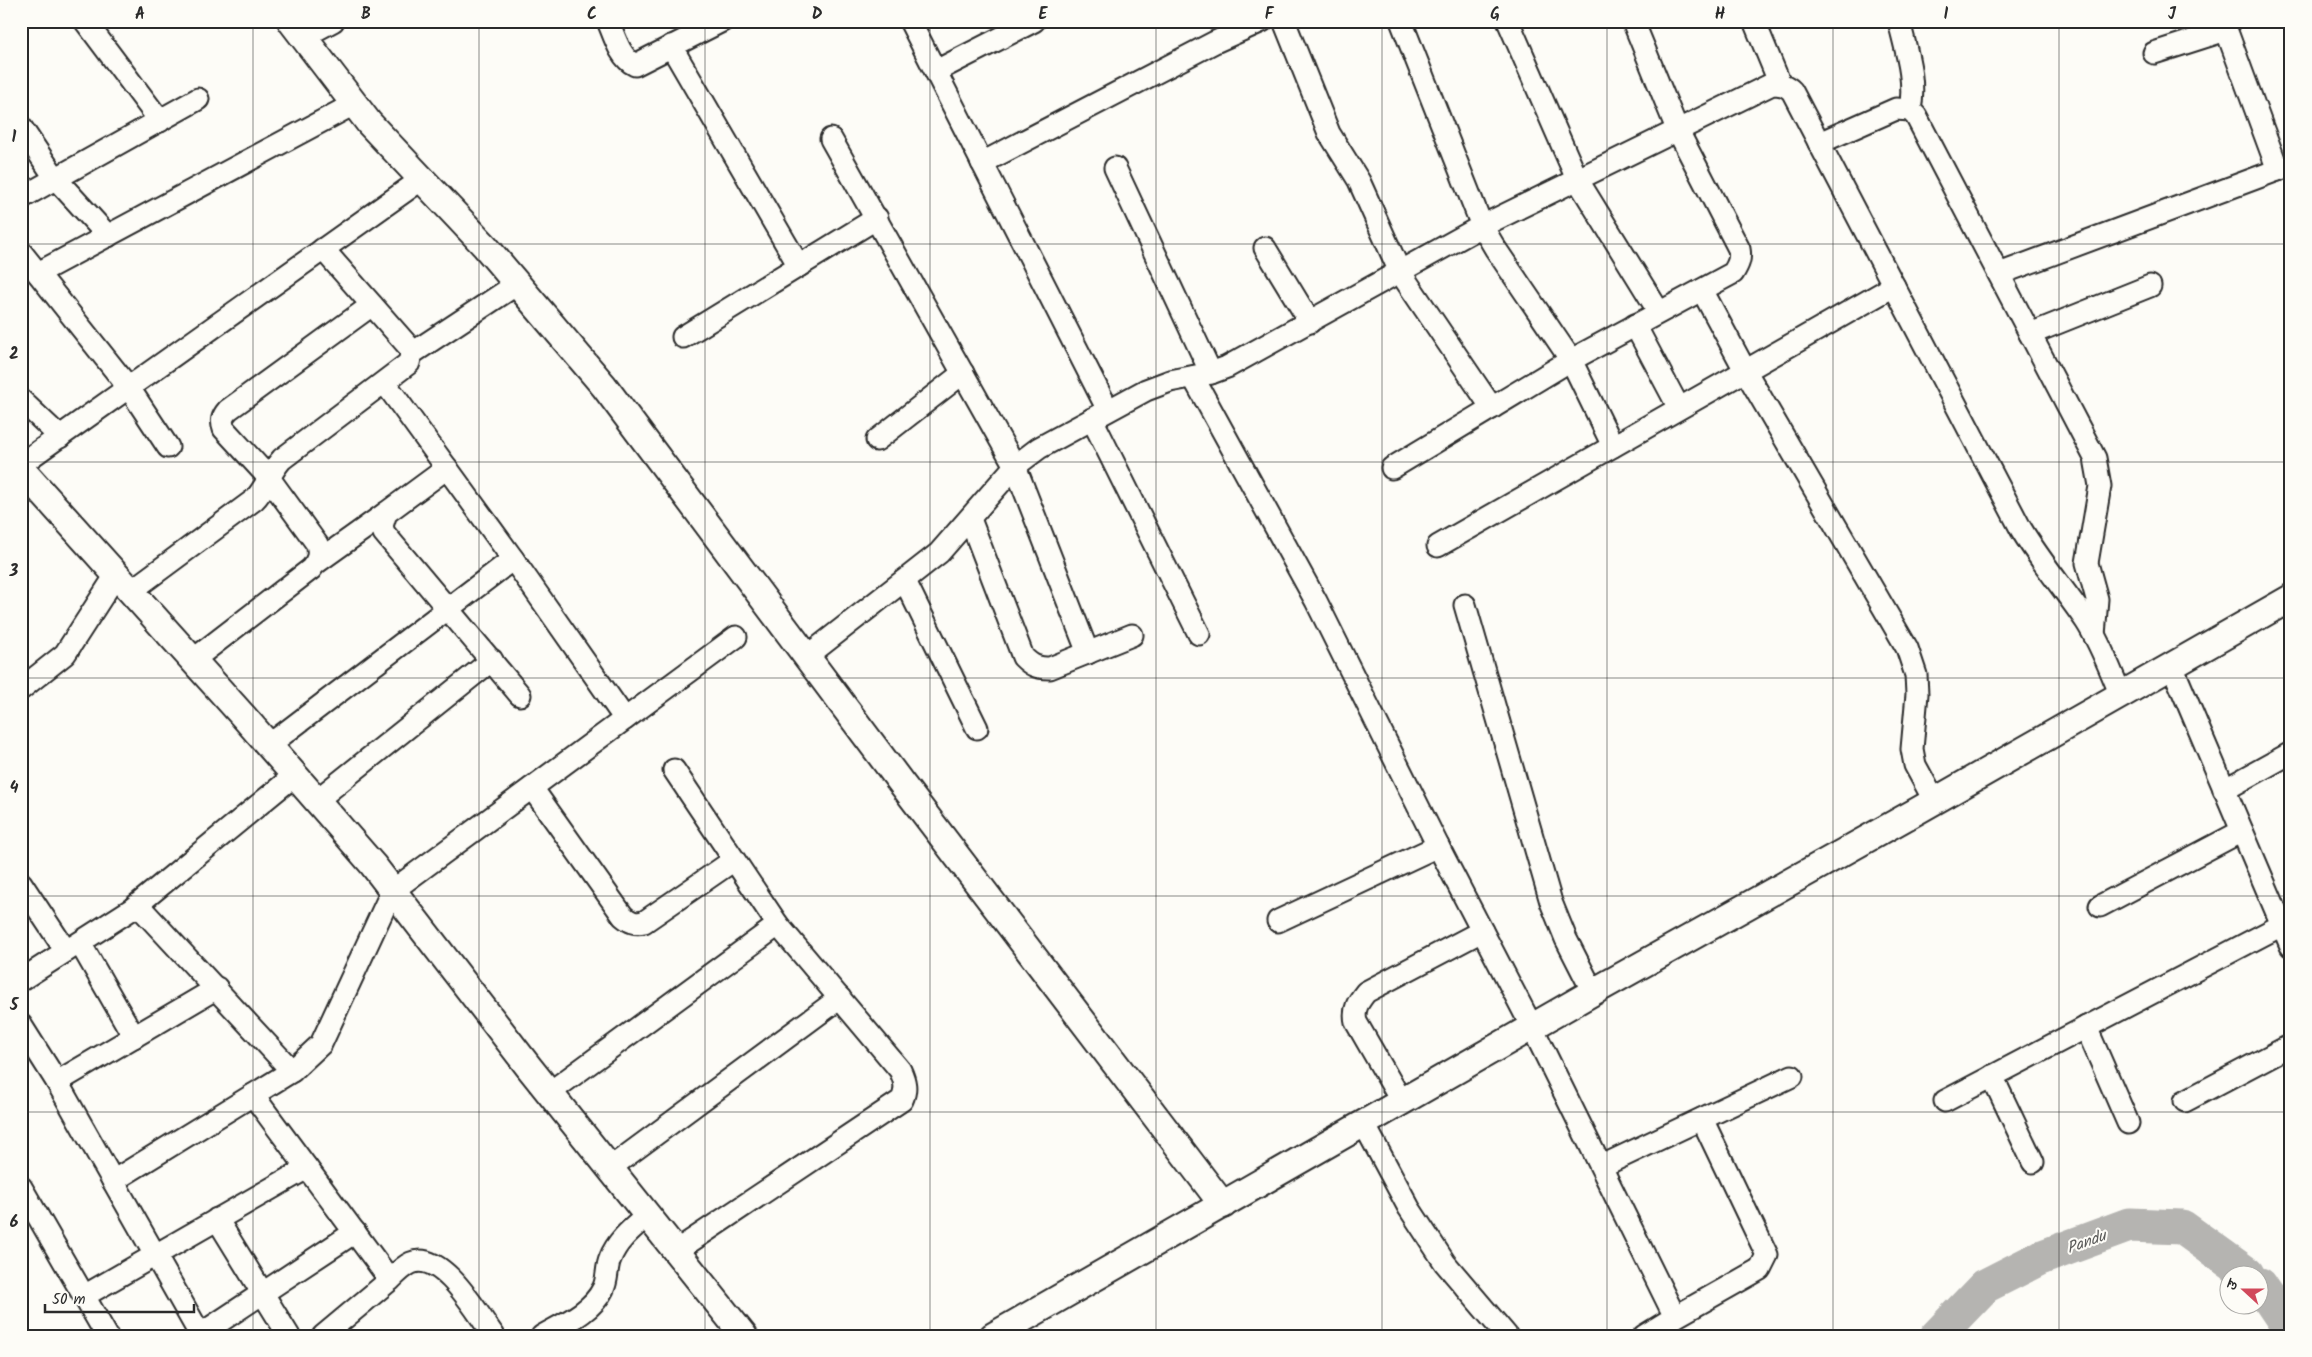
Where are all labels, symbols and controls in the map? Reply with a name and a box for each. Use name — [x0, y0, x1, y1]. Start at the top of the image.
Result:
text: A — [135, 2, 145, 27]
text: B — [361, 2, 371, 27]
text: C — [587, 2, 597, 27]
text: D — [812, 2, 823, 27]
text: E — [1039, 2, 1049, 27]
text: F — [1265, 2, 1275, 27]
text: G — [1490, 2, 1500, 27]
text: H — [1715, 2, 1725, 27]
text: I — [1944, 2, 1949, 27]
text: J — [2168, 2, 2177, 27]
text: 1 — [12, 125, 17, 150]
text: 2 — [9, 342, 19, 367]
text: 3 — [9, 559, 19, 584]
text: 4 — [10, 776, 19, 801]
text: 5 — [9, 993, 20, 1018]
text: 6 — [10, 1210, 19, 1235]
water label: Pandu — [2063, 1223, 2112, 1261]
north arrow — [2220, 1264, 2270, 1314]
text: उ — [2221, 1275, 2246, 1294]
scale bar — [45, 1282, 194, 1314]
text: 50 m — [52, 1288, 86, 1312]

